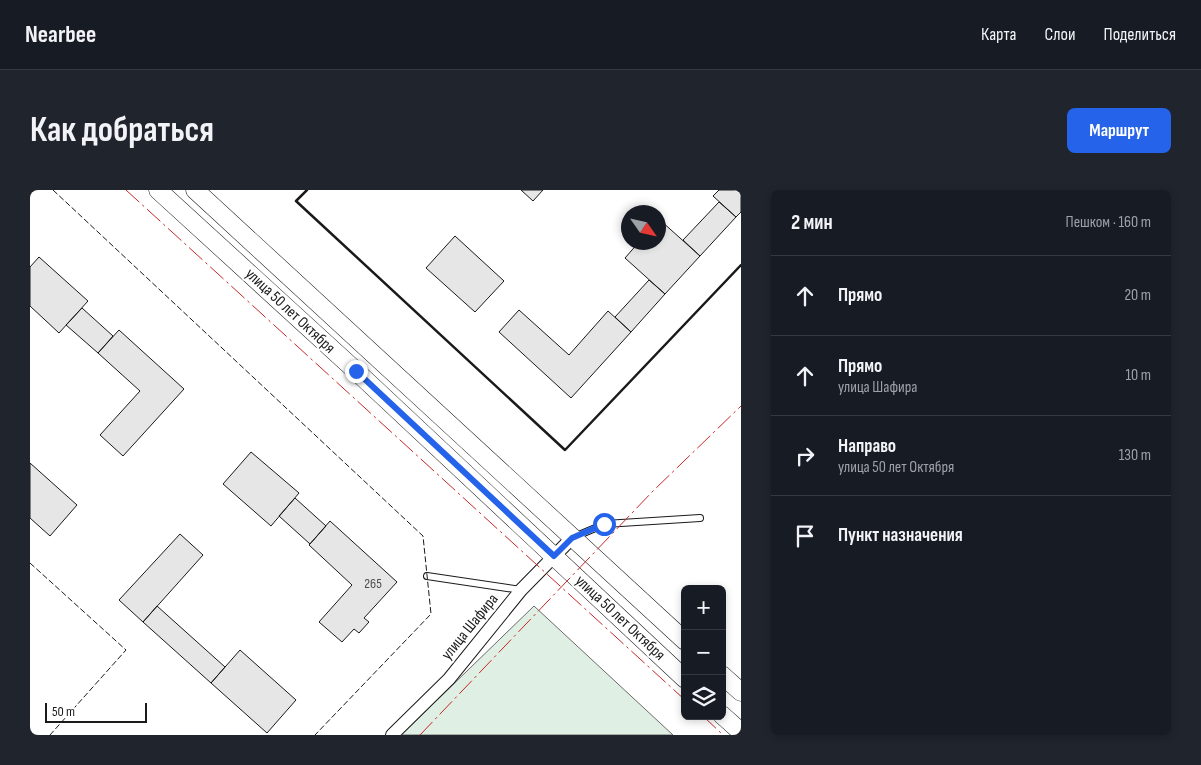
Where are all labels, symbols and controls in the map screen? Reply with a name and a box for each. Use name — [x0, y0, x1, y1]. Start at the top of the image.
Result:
text: Nearbee — [25, 20, 96, 49]
text: Карта — [981, 24, 1017, 45]
text: Слои — [1045, 24, 1076, 45]
text: Поделиться — [1104, 24, 1176, 45]
button: Маршрут — [1067, 108, 1171, 153]
text: Как добраться — [30, 109, 214, 152]
north arrow — [621, 205, 666, 250]
text: 2 мин — [791, 210, 833, 235]
text: Пешком · 160 m — [1066, 213, 1151, 232]
street label: улица 50 лет Октября — [241, 264, 339, 358]
icon: ahead — [791, 282, 819, 310]
text: Прямо — [838, 284, 882, 307]
text: 20 m — [1124, 286, 1151, 305]
text: Прямо — [838, 355, 882, 378]
route end — [345, 360, 368, 383]
icon: ahead — [791, 362, 819, 390]
text: 10 m — [1125, 366, 1151, 385]
text: улица Шафира — [838, 378, 918, 397]
text: Направо — [838, 435, 896, 458]
icon: right — [791, 442, 819, 470]
text: 130 m — [1119, 446, 1151, 465]
text: улица 50 лет Октября — [838, 458, 954, 477]
route start — [593, 513, 616, 536]
icon: arrive — [791, 522, 819, 550]
text: Пункт назначения — [838, 524, 963, 547]
street label: улица 50 лет Октября — [571, 571, 669, 665]
house number: 265 — [364, 575, 382, 592]
map controls — [681, 585, 726, 720]
button: + — [681, 585, 726, 630]
street label: улица Шафира — [438, 590, 502, 664]
button: − — [681, 630, 726, 675]
button: layers — [681, 675, 726, 720]
scale bar — [45, 700, 148, 723]
text: 50 m — [52, 703, 75, 720]

